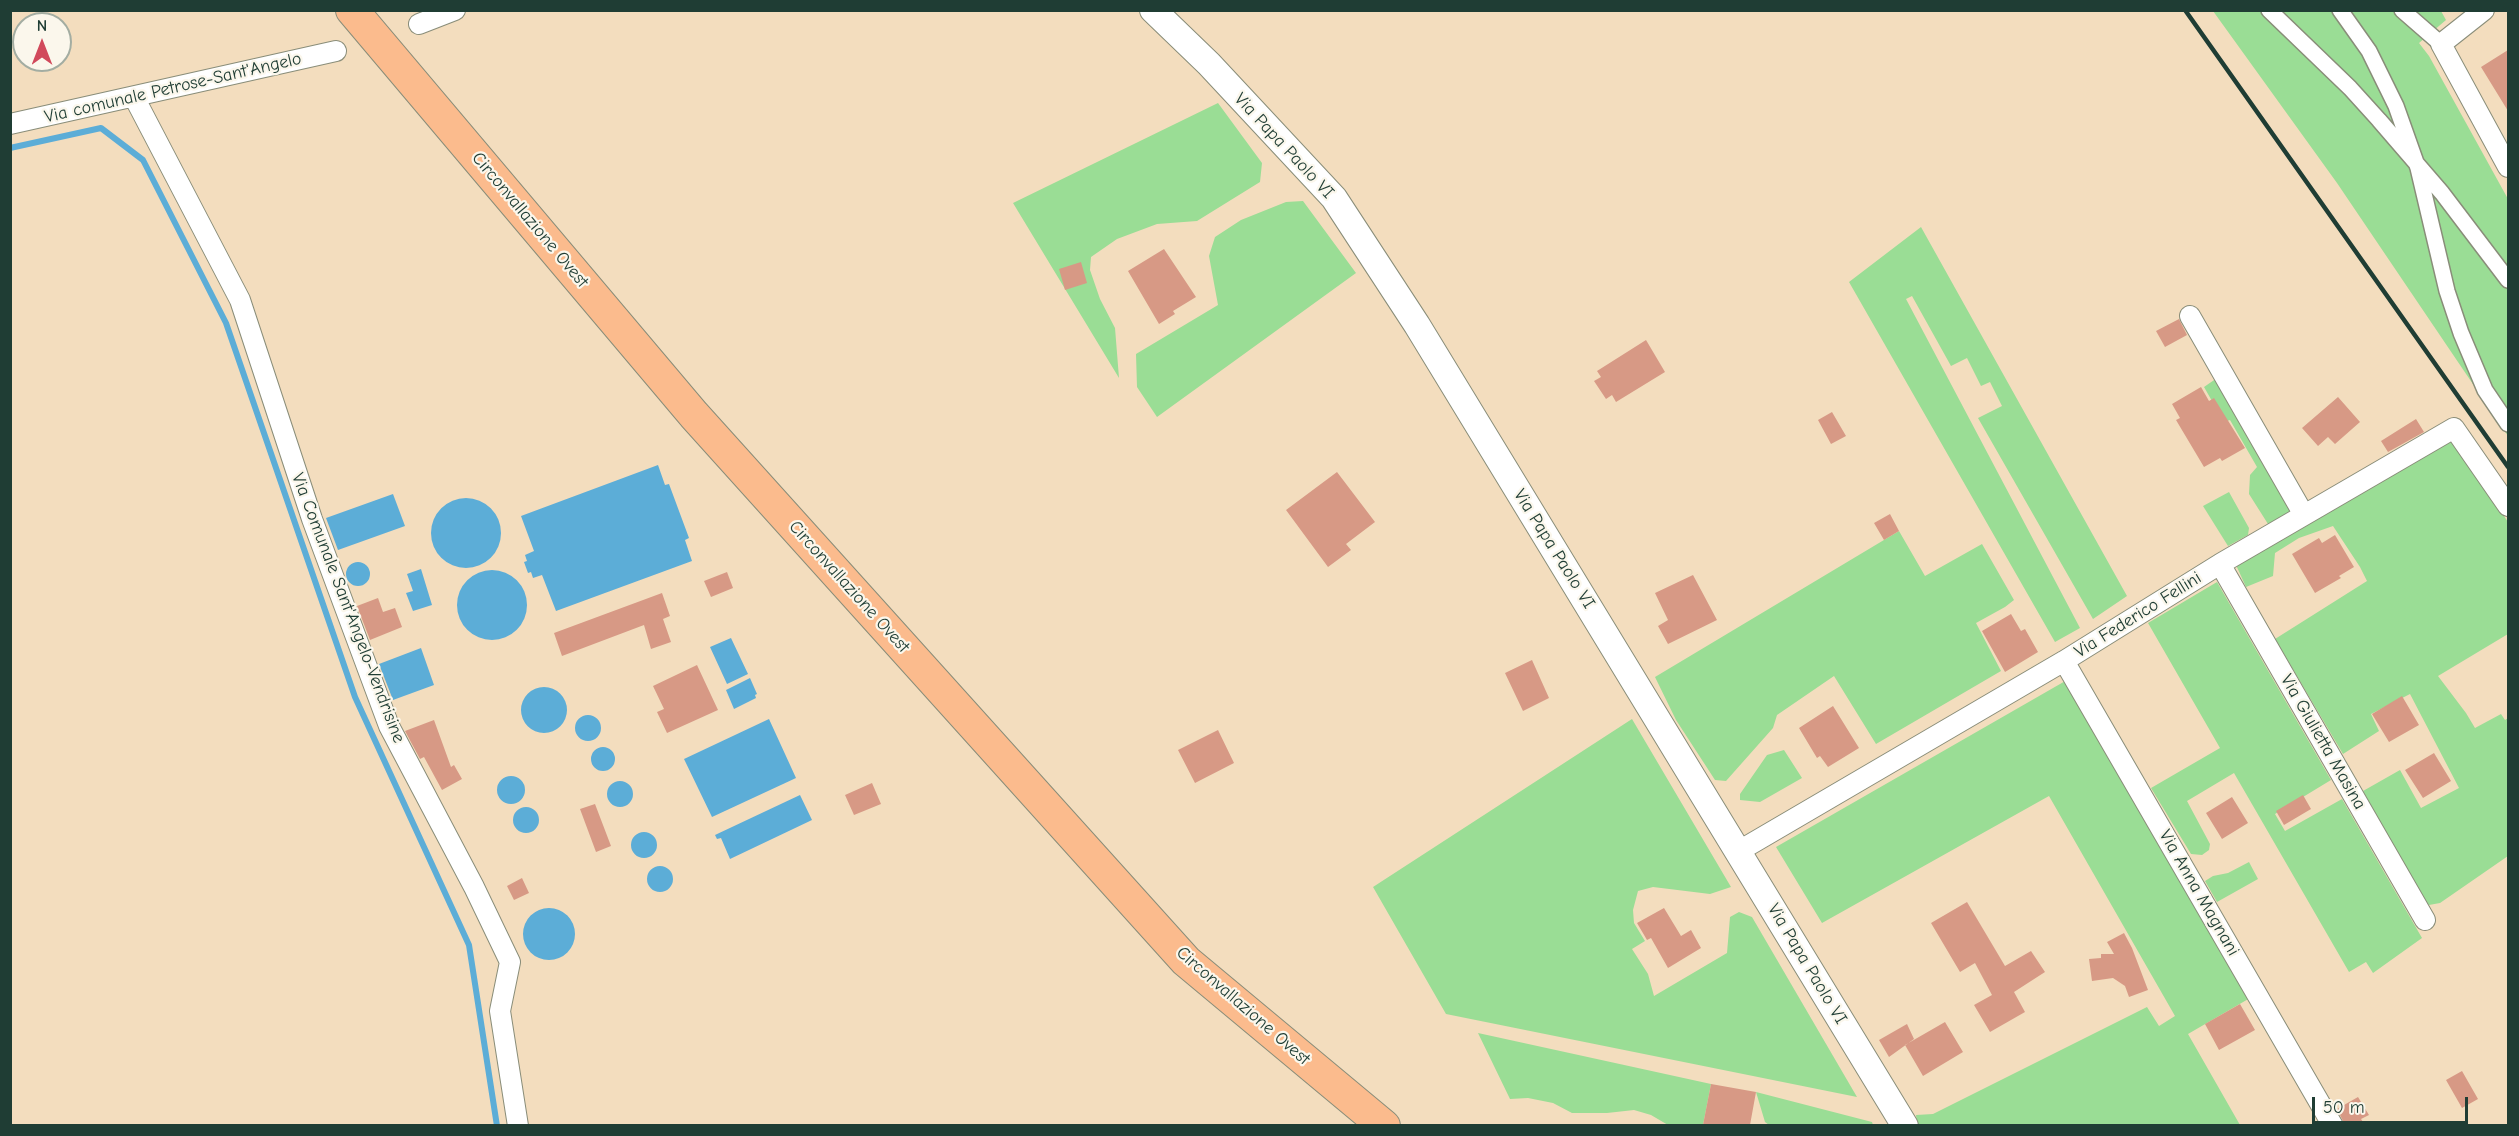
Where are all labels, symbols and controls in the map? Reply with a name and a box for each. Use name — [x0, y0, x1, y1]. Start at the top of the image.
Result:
north arrow — [12, 12, 72, 72]
text: N — [37, 17, 47, 35]
street label: Via comunale Petrose-Sant'Angelo — [42, 48, 304, 128]
street label: Via Papa Paolo VI — [1229, 89, 1339, 203]
street label: Circonvallazione Ovest — [467, 148, 593, 292]
street label: Via Comunale Sant'Angelo-Vendrisine — [286, 470, 410, 746]
street label: Via Papa Paolo VI — [1509, 485, 1599, 613]
street label: Circonvallazione Ovest — [784, 516, 914, 658]
street label: Via Federico Fellini — [2070, 567, 2206, 663]
street label: Via Giulietta Masina — [2276, 671, 2370, 813]
street label: Via Anna Magnani — [2154, 826, 2244, 960]
street label: Via Papa Paolo VI — [1763, 900, 1851, 1028]
street label: Circonvallazione Ovest — [1172, 942, 1314, 1070]
scale bar — [2315, 1085, 2471, 1123]
text: 50 m — [2323, 1097, 2365, 1118]

